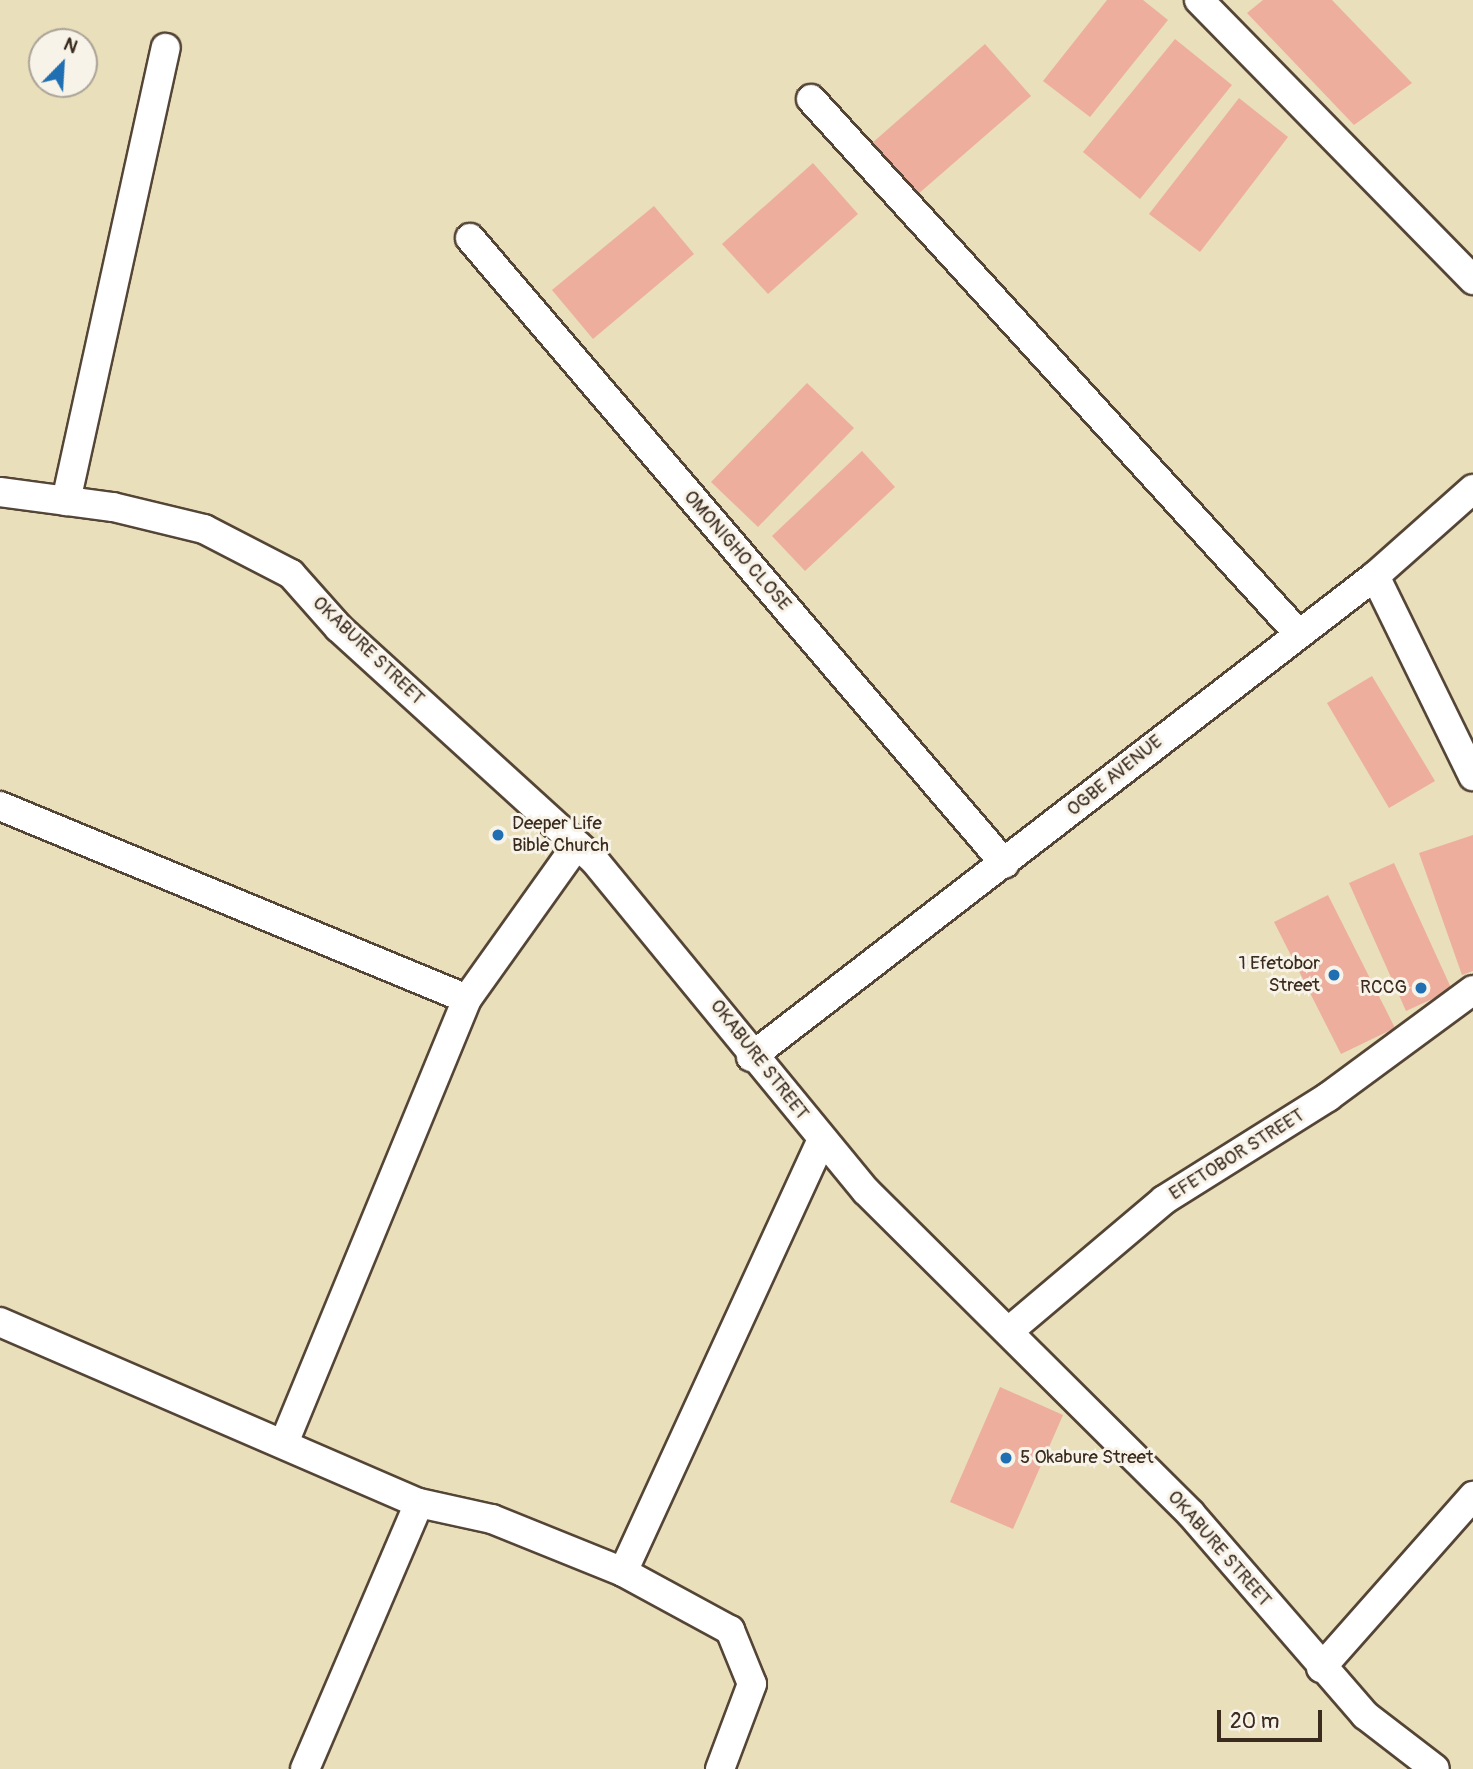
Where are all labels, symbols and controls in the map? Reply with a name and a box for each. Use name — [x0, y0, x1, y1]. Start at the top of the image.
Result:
north arrow — [28, 28, 98, 98]
text: N — [60, 32, 81, 59]
street label: OMONIGHO CLOSE — [679, 486, 795, 616]
street label: OKABURE STREET — [307, 592, 429, 710]
street label: OGBE AVENUE — [1063, 731, 1167, 821]
place label: Deeper Life Bible Church — [512, 813, 609, 857]
marker: Deeper Life Bible Church — [490, 827, 506, 843]
place label: 1 Efetobor Street — [1238, 953, 1320, 997]
marker: 1 Efetobor Street — [1326, 967, 1342, 983]
place label: RCCG — [1360, 977, 1407, 999]
marker: RCCG — [1413, 980, 1429, 996]
street label: OKABURE STREET — [705, 995, 813, 1125]
street label: EFETOBOR STREET — [1165, 1104, 1309, 1206]
place label: 5 Okabure Street — [1020, 1447, 1154, 1469]
marker: 5 Okabure Street — [998, 1450, 1014, 1466]
street label: OKABURE STREET — [1162, 1486, 1276, 1612]
scale bar — [1221, 1696, 1326, 1740]
text: 20 m — [1230, 1708, 1279, 1735]

